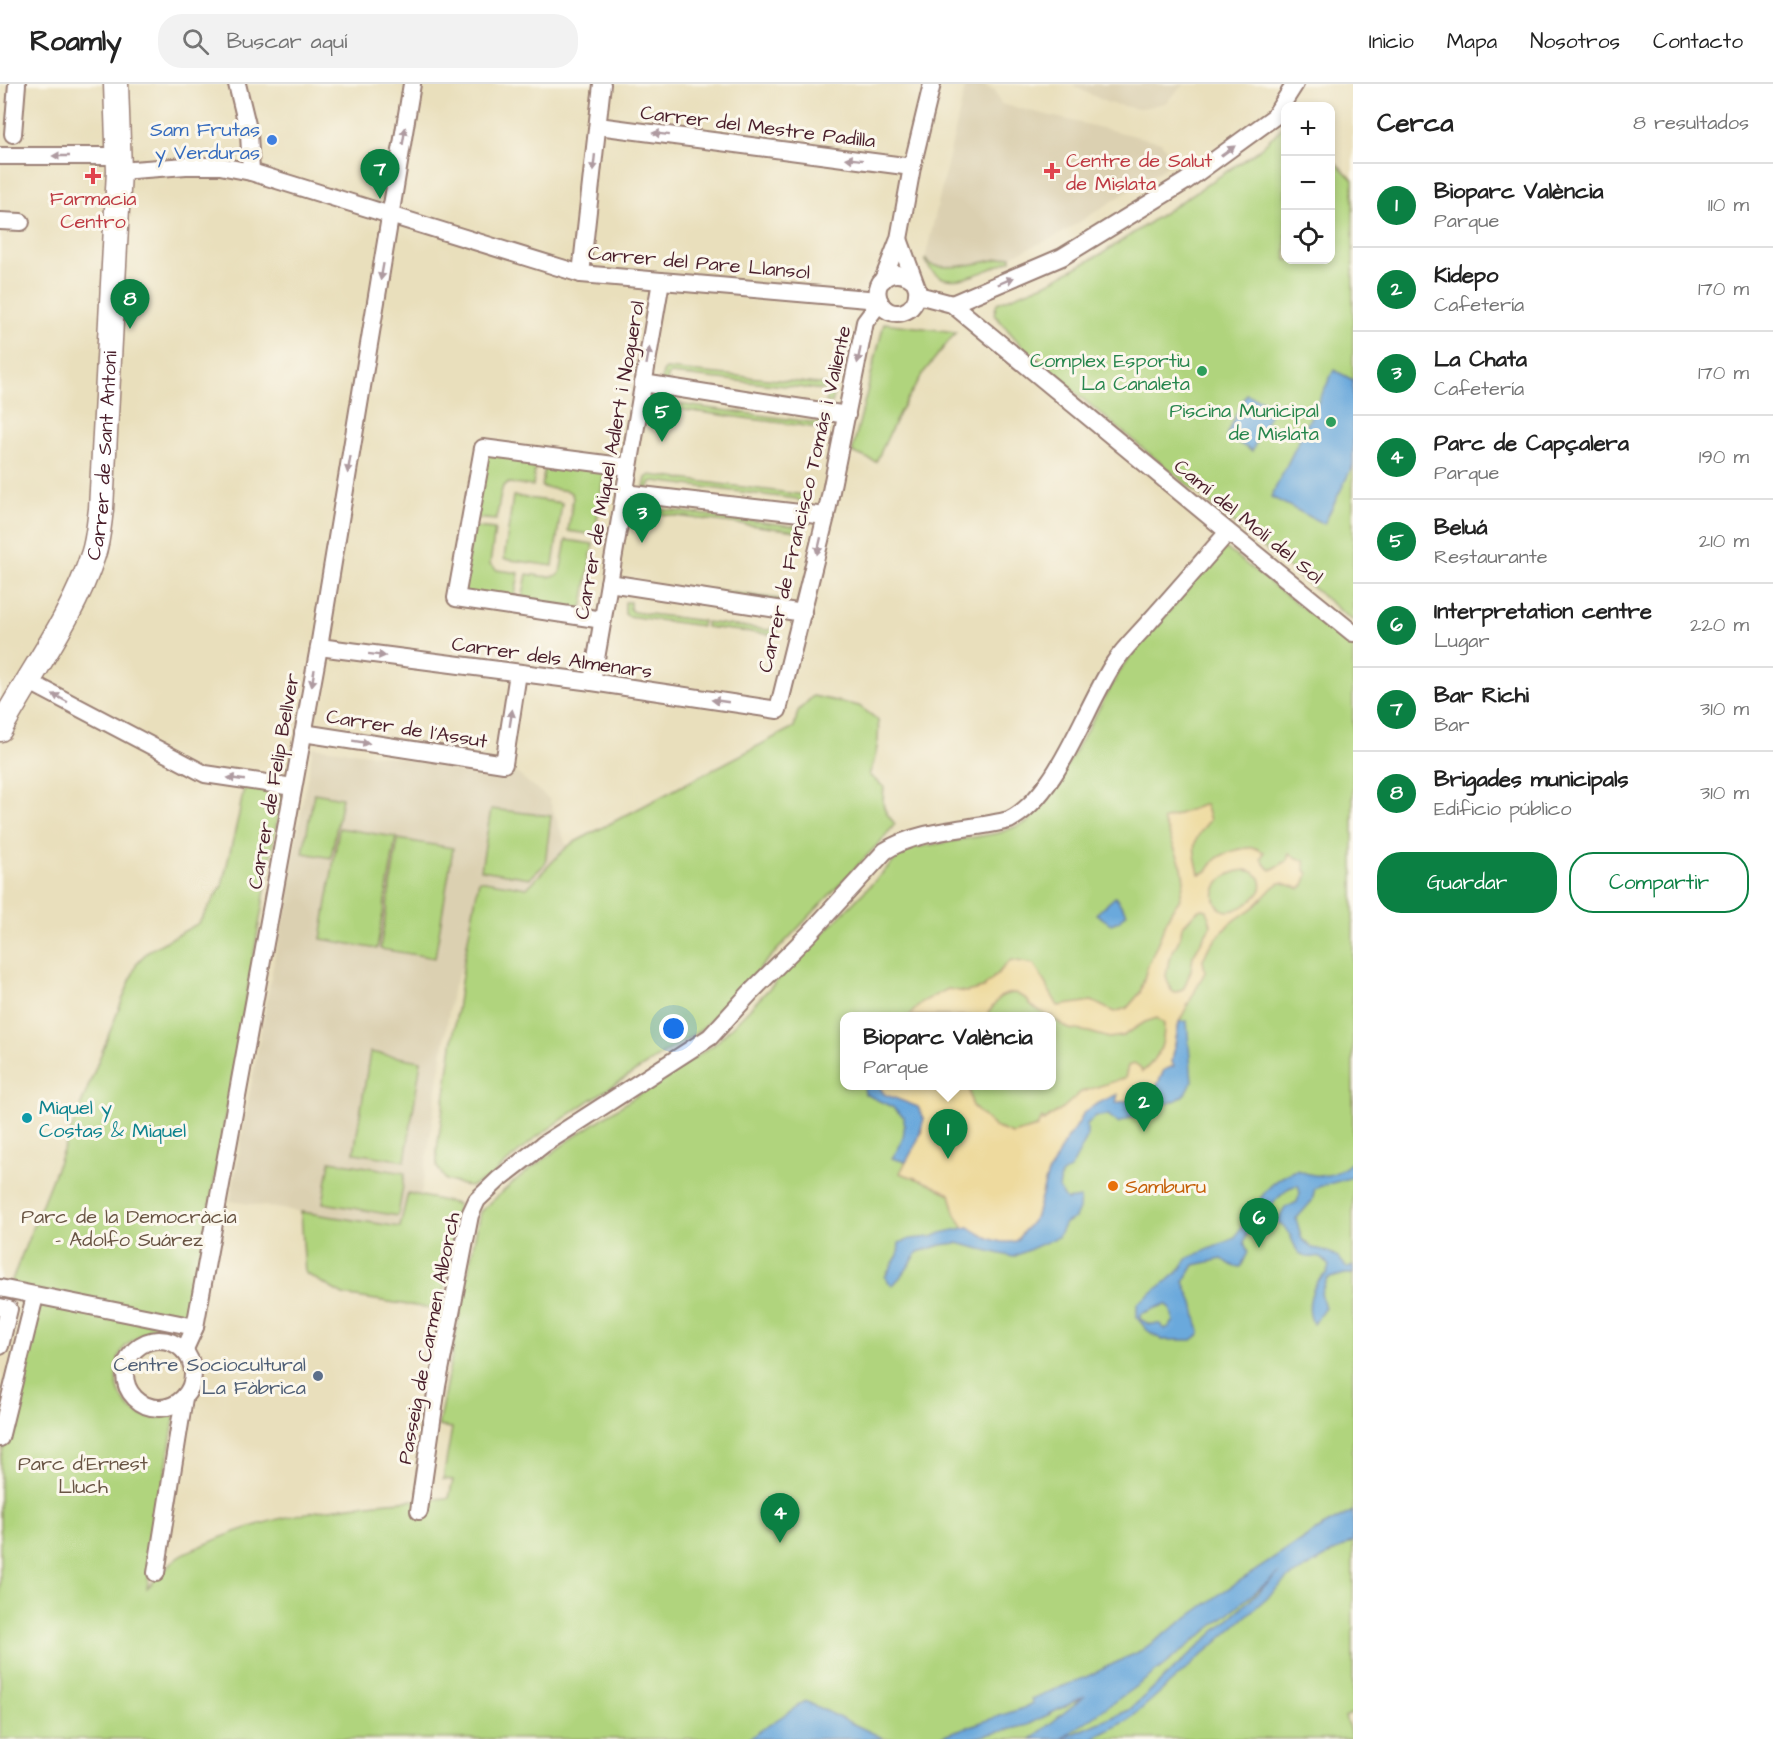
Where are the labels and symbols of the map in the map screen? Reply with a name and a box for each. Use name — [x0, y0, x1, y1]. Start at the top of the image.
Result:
street label: Carrer del Mestre Padilla — [639, 99, 877, 155]
place label: Sam Frutas y Verduras — [150, 116, 260, 168]
one-way arrow — [399, 127, 408, 146]
one-way arrow — [651, 130, 670, 139]
marker: Sam Frutas y Verduras — [265, 133, 279, 147]
one-way arrow — [1219, 145, 1235, 157]
place label: Centre de Salut de Mislata — [1066, 147, 1212, 198]
pin: 7 — [360, 150, 400, 199]
one-way arrow — [51, 151, 70, 161]
one-way arrow — [589, 154, 598, 173]
one-way arrow — [845, 155, 864, 164]
marker: Centre de Salut de Mislata — [1043, 162, 1061, 180]
marker: Farmacia Centro — [86, 169, 100, 183]
place label: Farmacia Centro — [50, 185, 136, 236]
street label: Carrer del Pare Llansol — [587, 239, 811, 287]
one-way arrow — [377, 263, 386, 282]
one-way arrow — [997, 276, 1015, 285]
pin: 8 — [110, 280, 150, 329]
street label: Carrer de Miquel Adlert i Noguerol — [568, 299, 653, 622]
street label: Carrer de Francisco Tomás i Valiente — [751, 323, 859, 675]
one-way arrow — [854, 345, 863, 364]
one-way arrow — [644, 346, 653, 365]
place label: Complex Esportiu La Canaleta — [1030, 347, 1190, 398]
street label: Carrer de Sant Antoni — [79, 350, 124, 564]
marker: Complex Esportiu La Canaleta — [1195, 364, 1209, 378]
pin: 5 — [642, 392, 682, 442]
place label: Piscina Municipal de Mislata — [1169, 397, 1319, 448]
marker: Piscina Municipal de Mislata — [1324, 415, 1338, 429]
street label: Camí del Molí del Sol — [1168, 453, 1329, 591]
one-way arrow — [345, 455, 354, 474]
pin: 3 — [622, 494, 662, 543]
one-way arrow — [814, 536, 823, 555]
street label: Carrer dels Almenars — [450, 630, 654, 686]
one-way arrow — [368, 650, 387, 659]
one-way arrow — [308, 668, 317, 687]
street label: Carrer de Felip Bellver — [241, 671, 307, 891]
one-way arrow — [51, 693, 68, 703]
one-way arrow — [711, 697, 730, 706]
street label: Carrer de l'Assut — [324, 702, 489, 756]
one-way arrow — [507, 709, 516, 728]
one-way arrow — [352, 737, 371, 746]
one-way arrow — [226, 774, 245, 783]
your location — [659, 1014, 688, 1043]
pin: 2 — [1124, 1082, 1164, 1132]
place label: Miquel y Costas & Miquel — [39, 1094, 186, 1145]
pin: 1 — [928, 1110, 968, 1159]
marker: Miquel y Costas & Miquel — [20, 1111, 34, 1125]
place label: Samburu — [1125, 1173, 1206, 1201]
marker: Samburu — [1106, 1179, 1120, 1193]
pin: 6 — [1240, 1198, 1278, 1248]
park label: Parc de la Democràcia - Adolfo Suárez — [21, 1203, 237, 1254]
street label: Passeig de Carmen Alborch — [391, 1210, 468, 1467]
place label: Centre Sociocultural La Fàbrica — [113, 1351, 306, 1402]
marker: Centre Sociocultural La Fàbrica — [311, 1369, 325, 1383]
park label: Parc d'Ernest Lluch — [18, 1450, 148, 1501]
pin: 4 — [760, 1494, 800, 1543]

